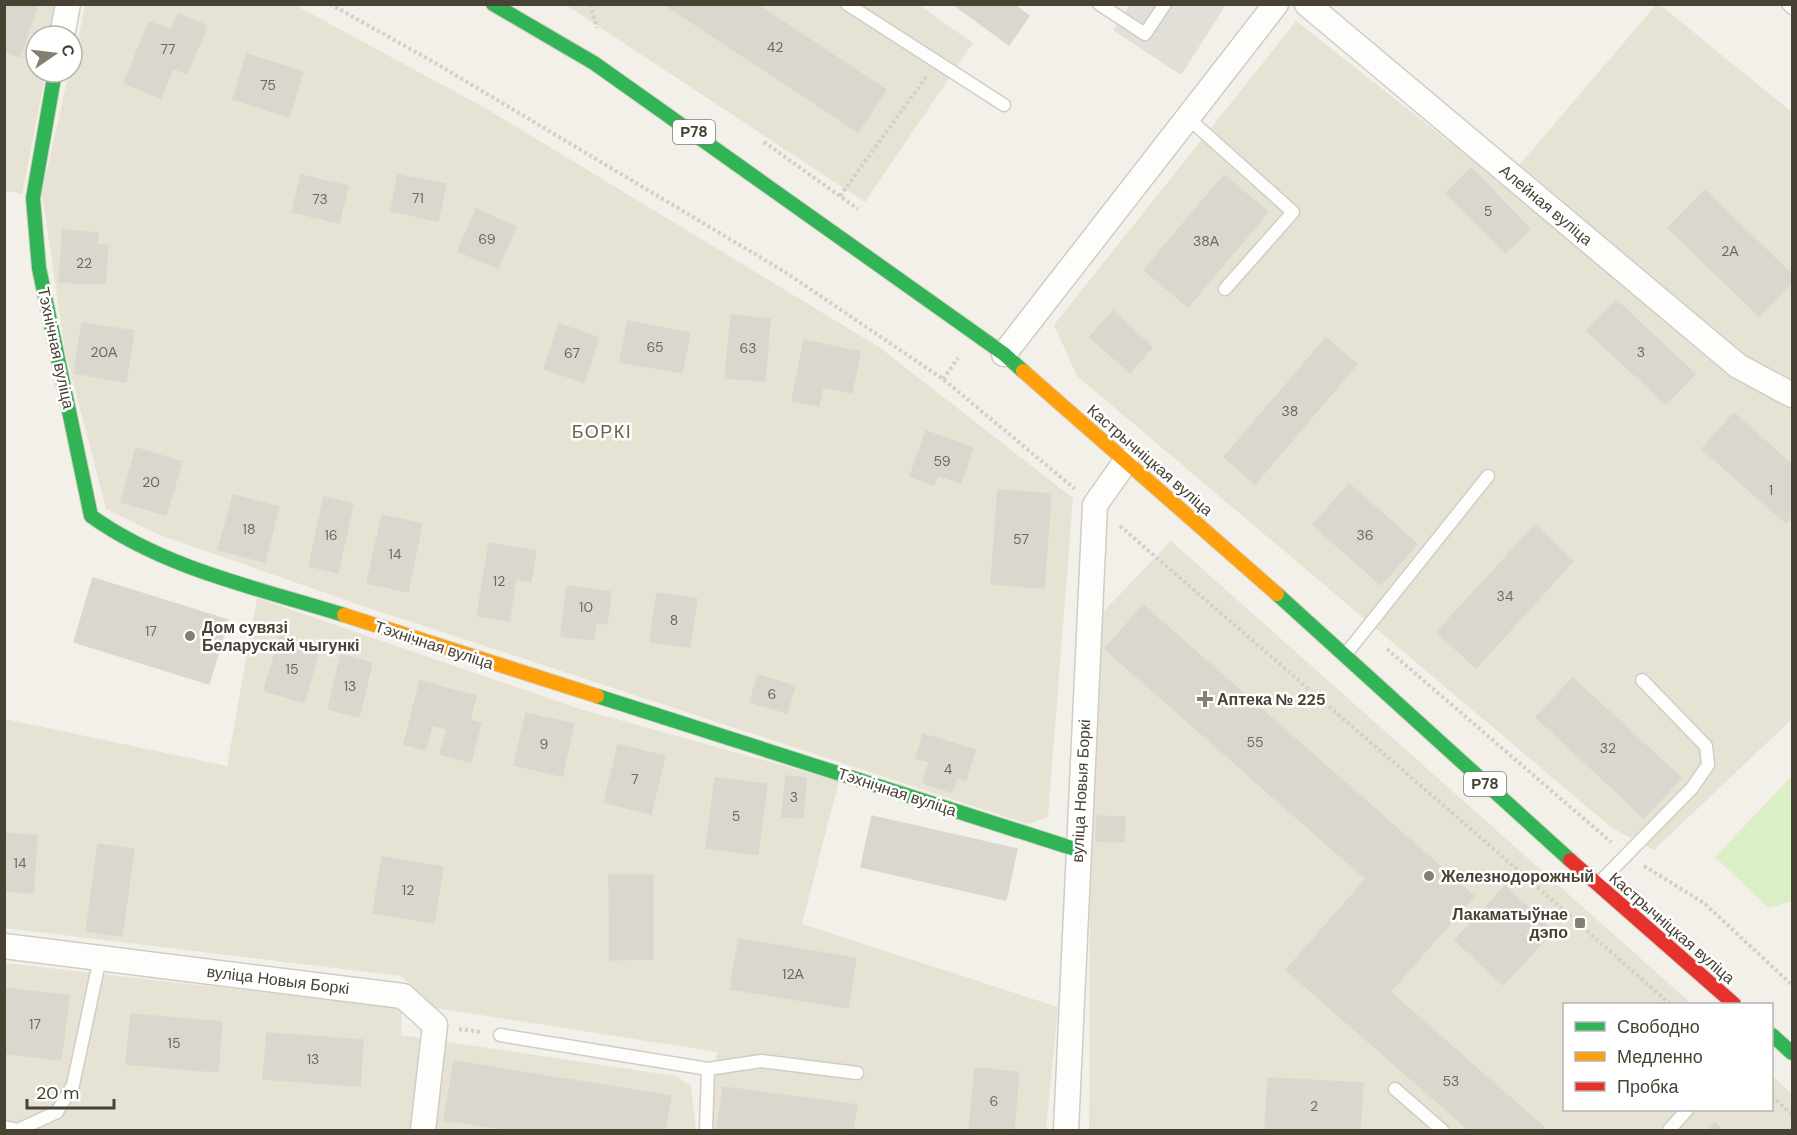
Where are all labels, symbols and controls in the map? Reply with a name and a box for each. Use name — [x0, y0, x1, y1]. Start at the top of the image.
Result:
north arrow — [24, 24, 84, 84]
house number: 42 — [767, 38, 783, 56]
house number: 77 — [161, 40, 175, 58]
text: С — [56, 42, 80, 59]
house number: 75 — [260, 76, 276, 94]
road number: Р78 — [673, 120, 715, 144]
street label: Алейная вуліца — [1495, 160, 1597, 250]
house number: 71 — [412, 189, 424, 207]
house number: 73 — [312, 190, 328, 208]
house number: 5 — [1484, 202, 1492, 220]
house number: 69 — [478, 230, 496, 248]
house number: 38А — [1193, 232, 1220, 250]
house number: 2А — [1721, 242, 1739, 260]
house number: 22 — [76, 254, 92, 272]
street label: Тэхнічная вуліца — [33, 285, 79, 411]
house number: 65 — [646, 338, 664, 356]
house number: 63 — [739, 339, 757, 357]
house number: 20А — [91, 343, 118, 361]
house number: 3 — [1637, 343, 1645, 361]
house number: 67 — [564, 344, 580, 362]
street label: Кастрычніцкая вуліца — [1083, 400, 1217, 520]
house number: 38 — [1282, 402, 1298, 420]
district label: БОРКІ — [572, 420, 632, 444]
house number: 59 — [934, 452, 951, 470]
house number: 20 — [142, 473, 160, 491]
house number: 1 — [1769, 481, 1773, 499]
house number: 18 — [243, 520, 255, 538]
house number: 16 — [324, 526, 338, 544]
house number: 36 — [1356, 526, 1374, 544]
house number: 57 — [1013, 530, 1029, 548]
house number: 14 — [389, 545, 402, 563]
house number: 12 — [493, 572, 505, 590]
house number: 34 — [1497, 587, 1514, 605]
house number: 10 — [579, 598, 593, 616]
house number: 8 — [670, 611, 678, 629]
street label: Тэхнічная вуліца — [372, 616, 496, 674]
place label: Дом сувязі Беларускай чыгункі — [202, 617, 360, 656]
house number: 17 — [145, 622, 157, 640]
marker: Дом сувязі Беларускай чыгункі — [183, 629, 197, 643]
house number: 15 — [286, 660, 298, 678]
house number: 13 — [344, 677, 356, 695]
house number: 6 — [768, 685, 776, 703]
place label: Аптека № 225 — [1217, 689, 1326, 710]
marker: Аптека № 225 — [1198, 692, 1212, 706]
street label: вуліца Новыя Боркі — [1067, 719, 1095, 863]
house number: 55 — [1246, 733, 1264, 751]
house number: 9 — [540, 735, 549, 753]
house number: 32 — [1600, 739, 1616, 757]
house number: 4 — [944, 760, 953, 778]
street label: Тэхнічная вуліца — [835, 763, 959, 821]
house number: 7 — [631, 770, 639, 788]
road number: Р78 — [1464, 772, 1506, 796]
house number: 3 — [790, 788, 798, 806]
house number: 5 — [732, 807, 740, 825]
house number: 14 — [14, 854, 27, 872]
place label: Железнодорожный — [1440, 866, 1594, 887]
street label: Кастрычніцкая вуліца — [1605, 868, 1739, 988]
marker: Железнодорожный — [1422, 869, 1436, 883]
house number: 12 — [402, 881, 414, 899]
place label: Лакаматыўнае дэпо — [1452, 904, 1568, 943]
marker: Лакаматыўнае дэпо — [1573, 916, 1587, 930]
street label: вуліца Новыя Боркі — [206, 961, 350, 999]
house number: 12А — [782, 965, 805, 983]
legend — [1563, 1003, 1773, 1111]
house number: 17 — [29, 1015, 41, 1033]
text: Свободно — [1617, 1015, 1700, 1039]
house number: 15 — [168, 1034, 180, 1052]
text: Медленно — [1617, 1045, 1703, 1069]
house number: 13 — [307, 1050, 319, 1068]
scale bar — [27, 1072, 114, 1110]
house number: 53 — [1443, 1072, 1459, 1090]
text: Пробка — [1617, 1075, 1680, 1099]
text: 20 m — [36, 1081, 79, 1105]
house number: 6 — [990, 1092, 998, 1110]
house number: 2 — [1310, 1097, 1318, 1115]

